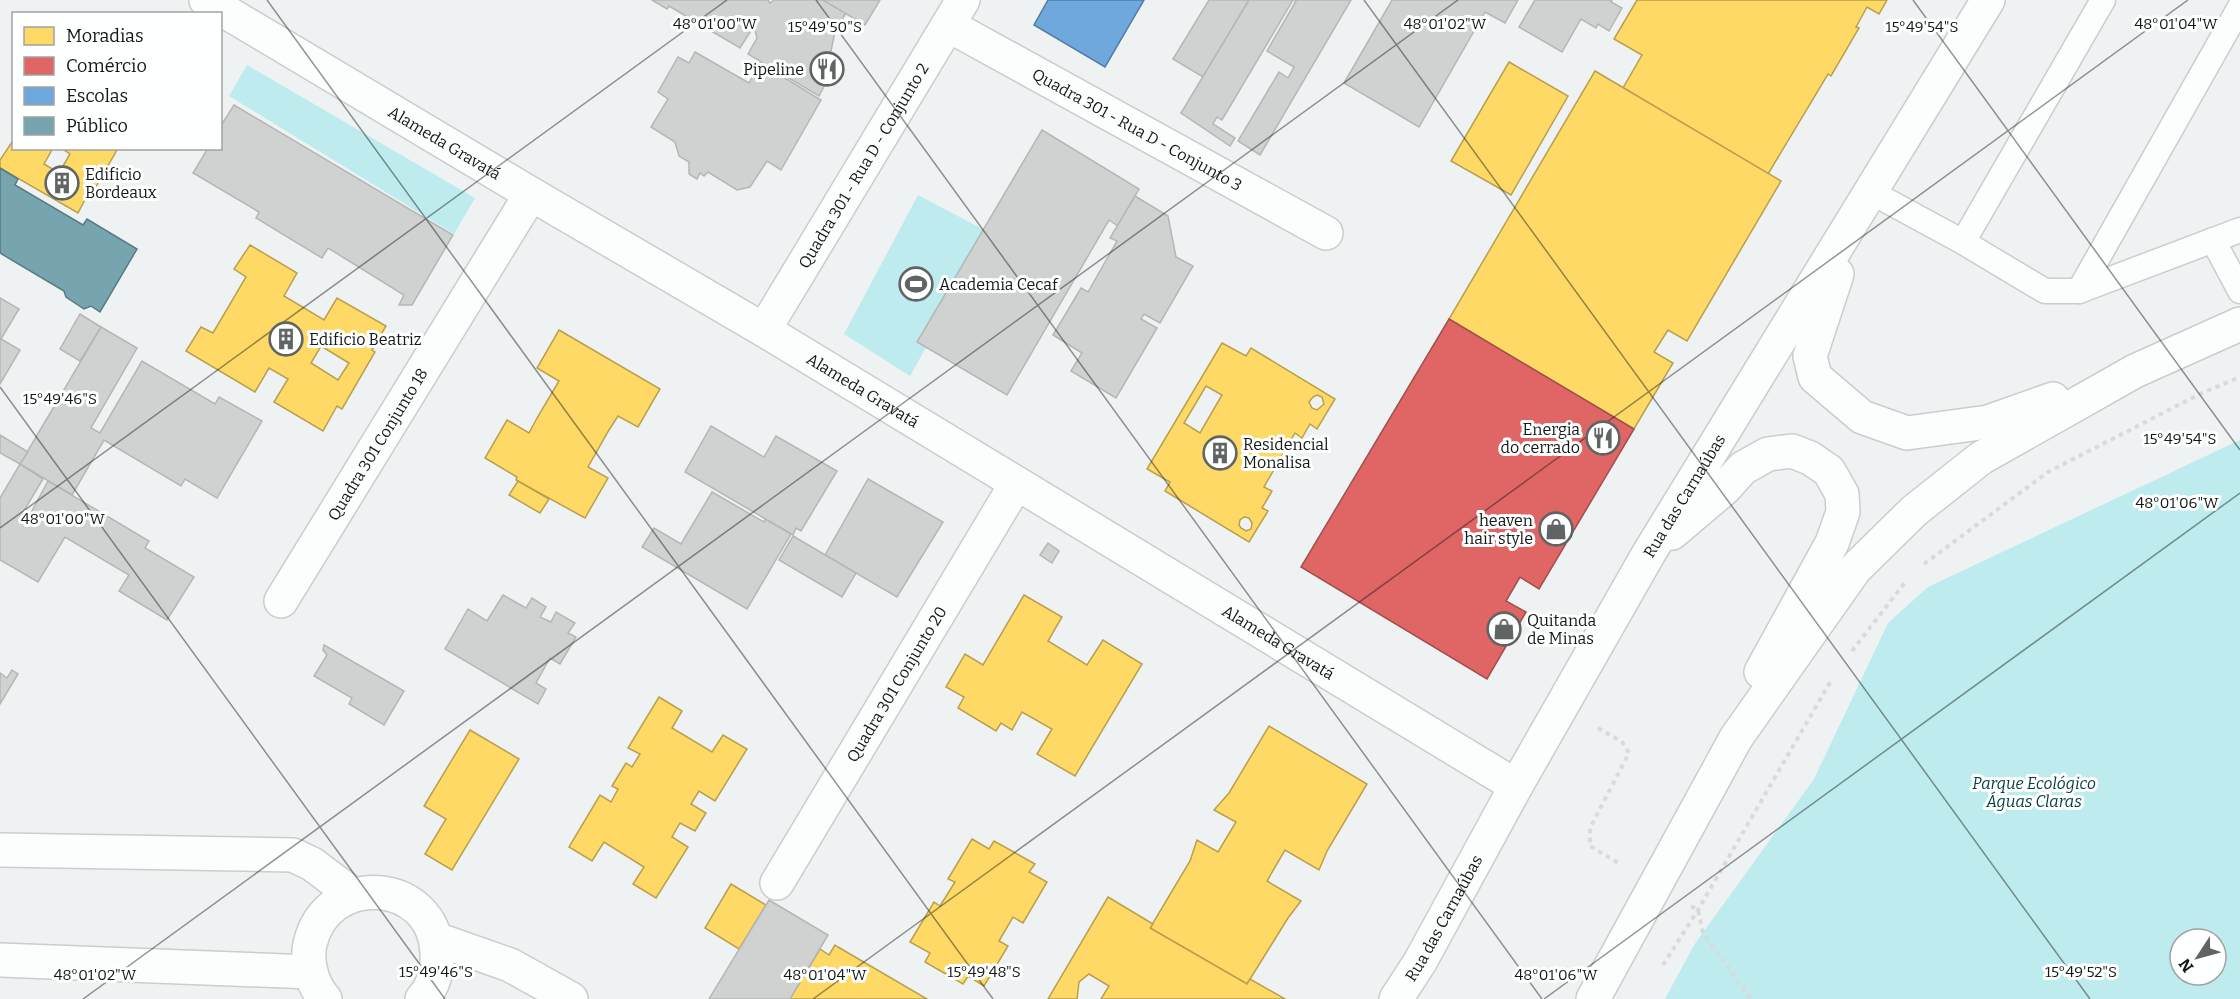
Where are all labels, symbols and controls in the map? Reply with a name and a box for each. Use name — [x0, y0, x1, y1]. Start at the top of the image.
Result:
legend — [12, 12, 222, 150]
text: 48°01'00"W — [673, 15, 758, 33]
text: 48°01'02"W — [1404, 15, 1487, 33]
text: 48°01'04"W — [2134, 15, 2218, 33]
text: 15°49'50"S — [788, 18, 862, 36]
text: 15°49'54"S — [1885, 18, 1959, 36]
text: Moradias — [66, 25, 144, 47]
restaurant icon: Pipeline — [809, 51, 845, 87]
text: Comércio — [66, 55, 147, 77]
place label: Pipeline — [743, 60, 804, 79]
street label: Quadra 301 - Rua D - Conjunto 2 — [795, 60, 933, 272]
street label: Quadra 301 - Rua D - Conjunto 3 — [1029, 64, 1245, 195]
text: Escolas — [66, 85, 128, 107]
street label: Alameda Gravatá — [385, 102, 504, 184]
text: Público — [66, 115, 128, 137]
building icon: Edificio Bordeaux — [44, 165, 80, 201]
place label: Edificio Bordeaux — [85, 165, 157, 202]
sports icon: Academia Cecaf — [898, 266, 934, 302]
place label: Academia Cecaf — [939, 275, 1059, 294]
building icon: Edificio Beatriz — [268, 321, 304, 357]
place label: Edificio Beatriz — [309, 330, 422, 349]
street label: Alameda Gravatá — [803, 349, 922, 432]
street label: Quadra 301 Conjunto 18 — [324, 365, 432, 524]
text: 15°49'46"S — [23, 390, 97, 408]
place label: Energia do cerrado — [1501, 420, 1580, 457]
restaurant icon: Energia do cerrado — [1585, 420, 1621, 456]
text: 15°49'54"S — [2143, 430, 2217, 448]
street label: Rua das Carnaúbas — [1640, 431, 1730, 561]
building icon: Residencial Monalisa — [1202, 435, 1238, 471]
place label: Residencial Monalisa — [1243, 435, 1329, 472]
text: 48°01'06"W — [2135, 494, 2219, 512]
text: 48°01'00"W — [21, 510, 106, 528]
place label: heaven hair style — [1464, 511, 1533, 548]
shop icon: heaven hair style — [1538, 511, 1574, 547]
street label: Alameda Gravatá — [1219, 601, 1338, 684]
street label: Quadra 301 Conjunto 20 — [843, 603, 951, 766]
shop icon: Quitanda de Minas — [1486, 611, 1522, 647]
place label: Quitanda de Minas — [1527, 611, 1596, 648]
park label: Parque Ecológico Águas Claras — [1972, 774, 2096, 811]
street label: Rua das Carnaúbas — [1401, 852, 1486, 985]
north arrow — [2168, 927, 2228, 987]
text: N — [2175, 955, 2198, 976]
text: 15°49'46"S — [399, 963, 473, 981]
text: 15°49'48"S — [947, 963, 1021, 981]
text: 15°49'52"S — [2045, 963, 2117, 981]
text: 48°01'02"W — [54, 966, 137, 984]
text: 48°01'04"W — [783, 966, 867, 984]
text: 48°01'06"W — [1514, 966, 1598, 984]

